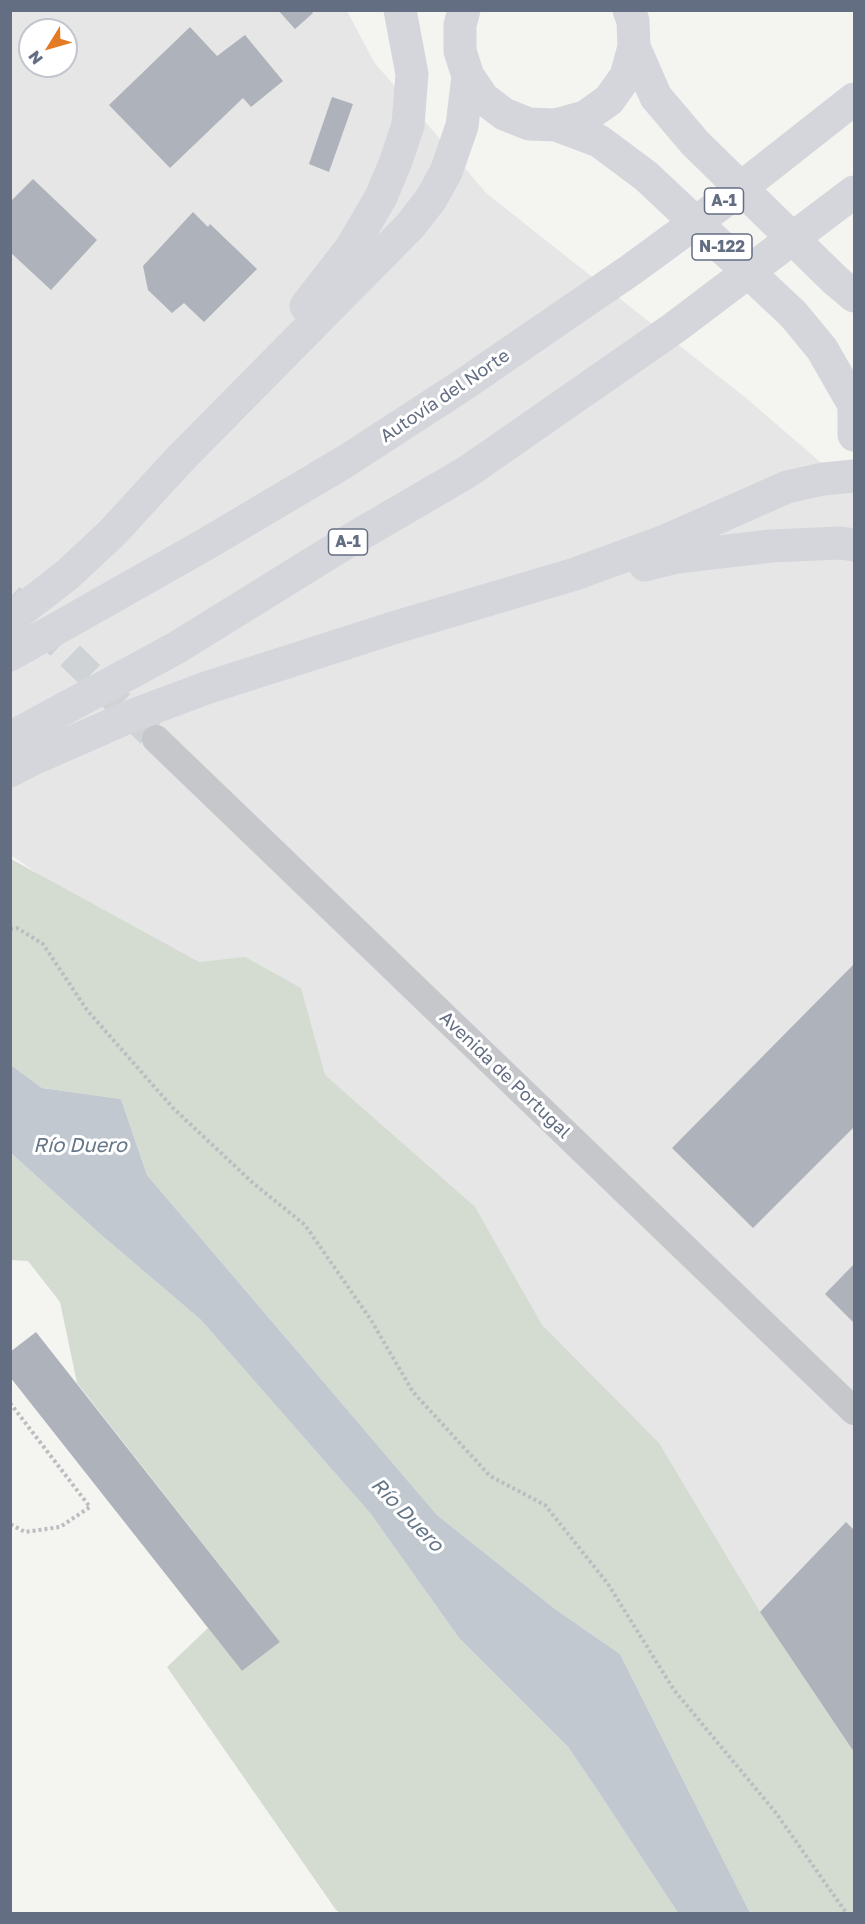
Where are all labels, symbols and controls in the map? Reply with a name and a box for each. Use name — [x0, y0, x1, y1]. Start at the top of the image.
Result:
north arrow — [18, 18, 78, 78]
text: N — [24, 47, 47, 69]
road number: A-1 — [704, 188, 744, 214]
road number: N-122 — [692, 234, 752, 260]
street label: Autovía del Norte — [376, 345, 514, 447]
road number: A-1 — [328, 529, 368, 555]
street label: Avenida de Portugal — [435, 1007, 575, 1143]
water label: Río Duero — [33, 1134, 127, 1158]
water label: Río Duero — [366, 1473, 448, 1557]

